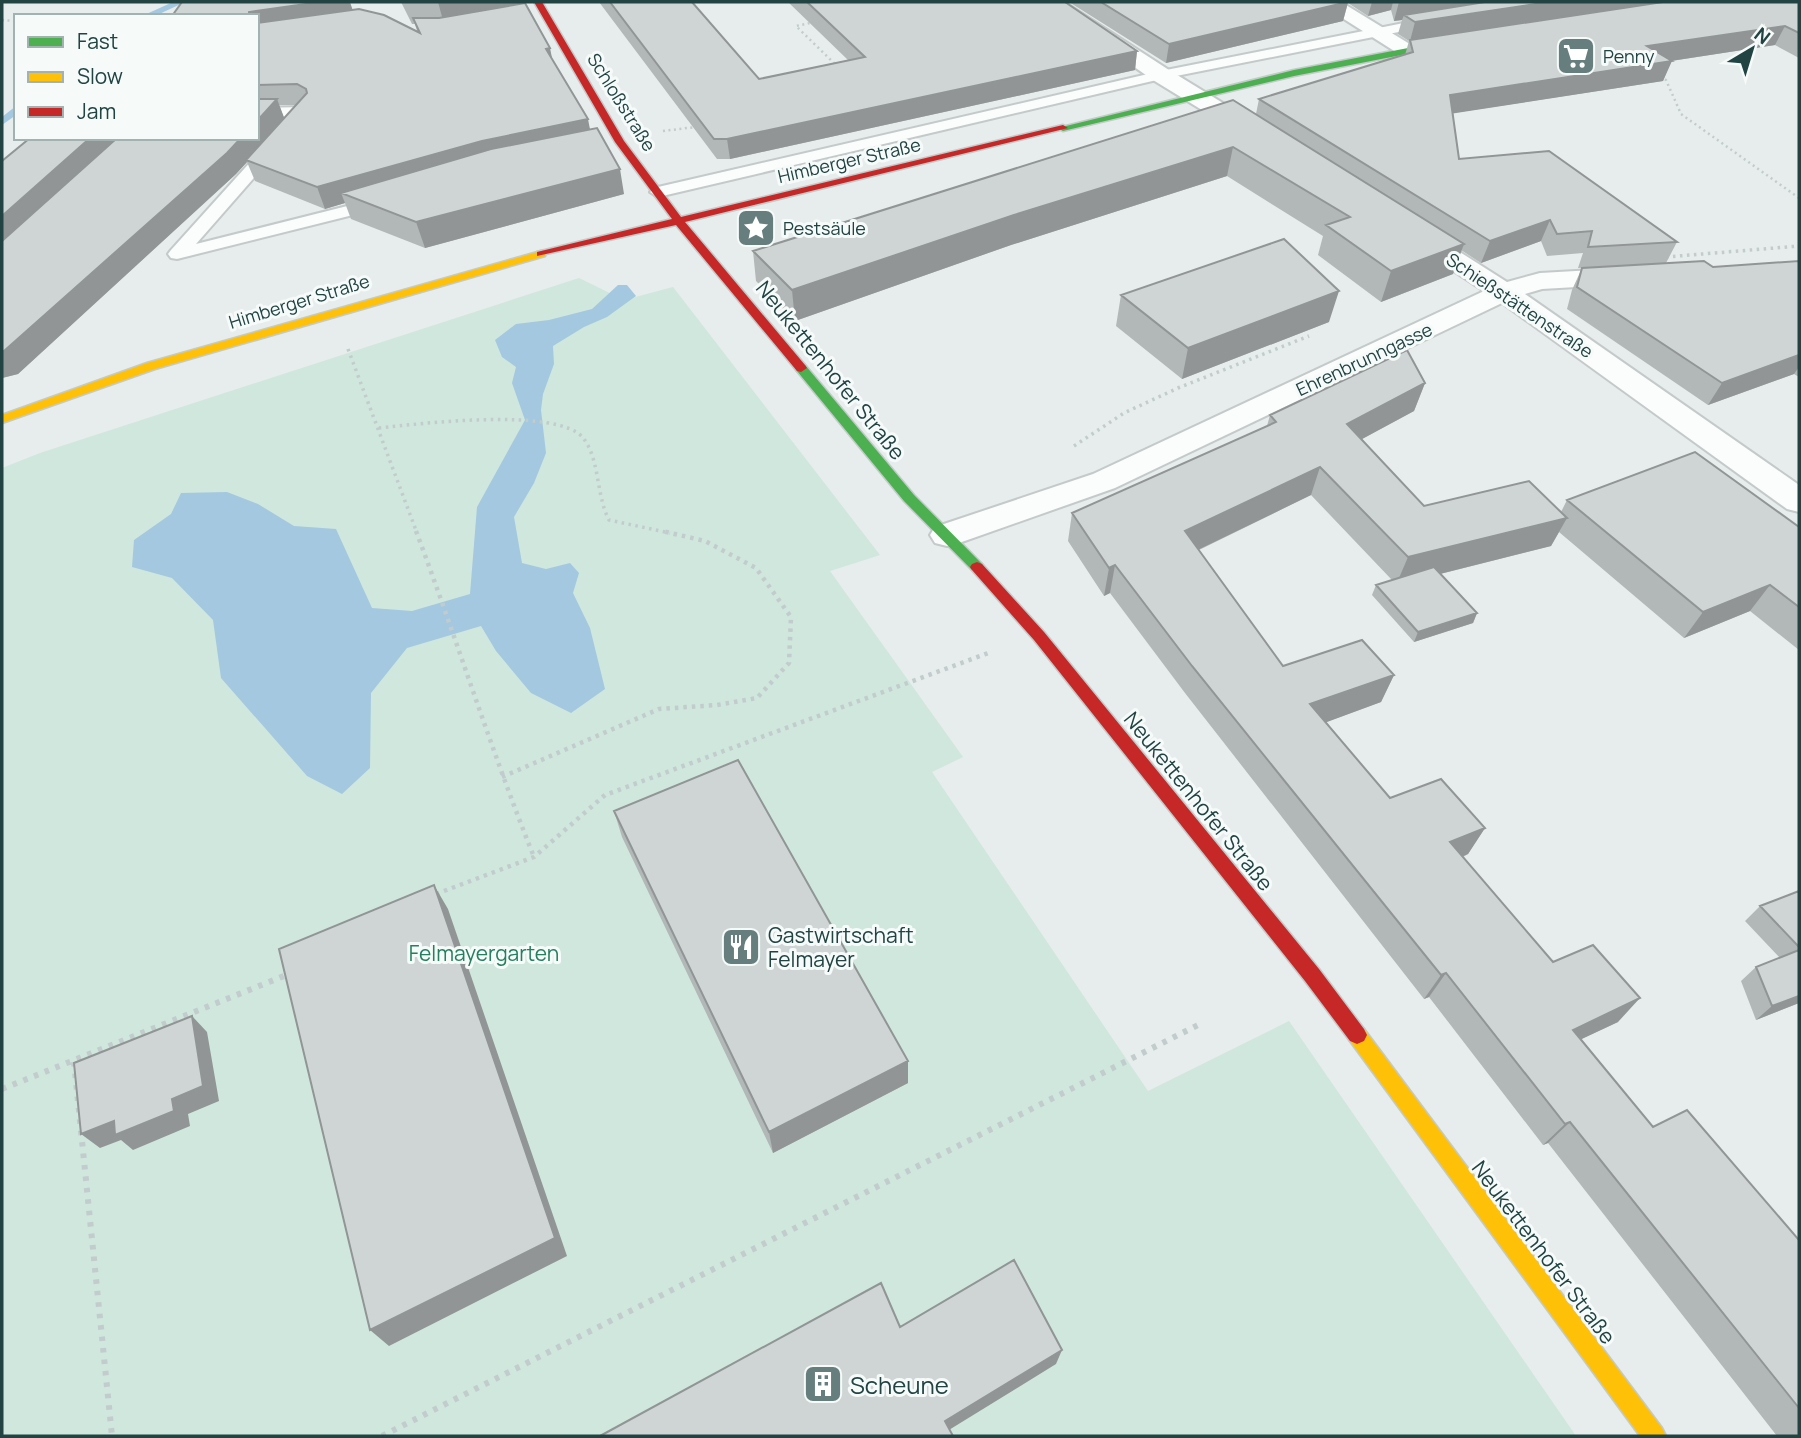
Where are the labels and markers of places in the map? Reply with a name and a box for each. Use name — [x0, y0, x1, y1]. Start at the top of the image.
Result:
supermarket icon: Penny — [1555, 35, 1597, 77]
place label: Penny — [1603, 44, 1655, 68]
place icon: Pestsäule — [735, 207, 777, 249]
place label: Pestsäule — [783, 216, 866, 240]
place label: Gastwirtschaft Felmayer — [768, 921, 914, 973]
restaurant icon: Gastwirtschaft Felmayer — [720, 926, 762, 968]
building icon: Scheune — [802, 1363, 844, 1405]
place label: Scheune — [850, 1368, 949, 1401]

